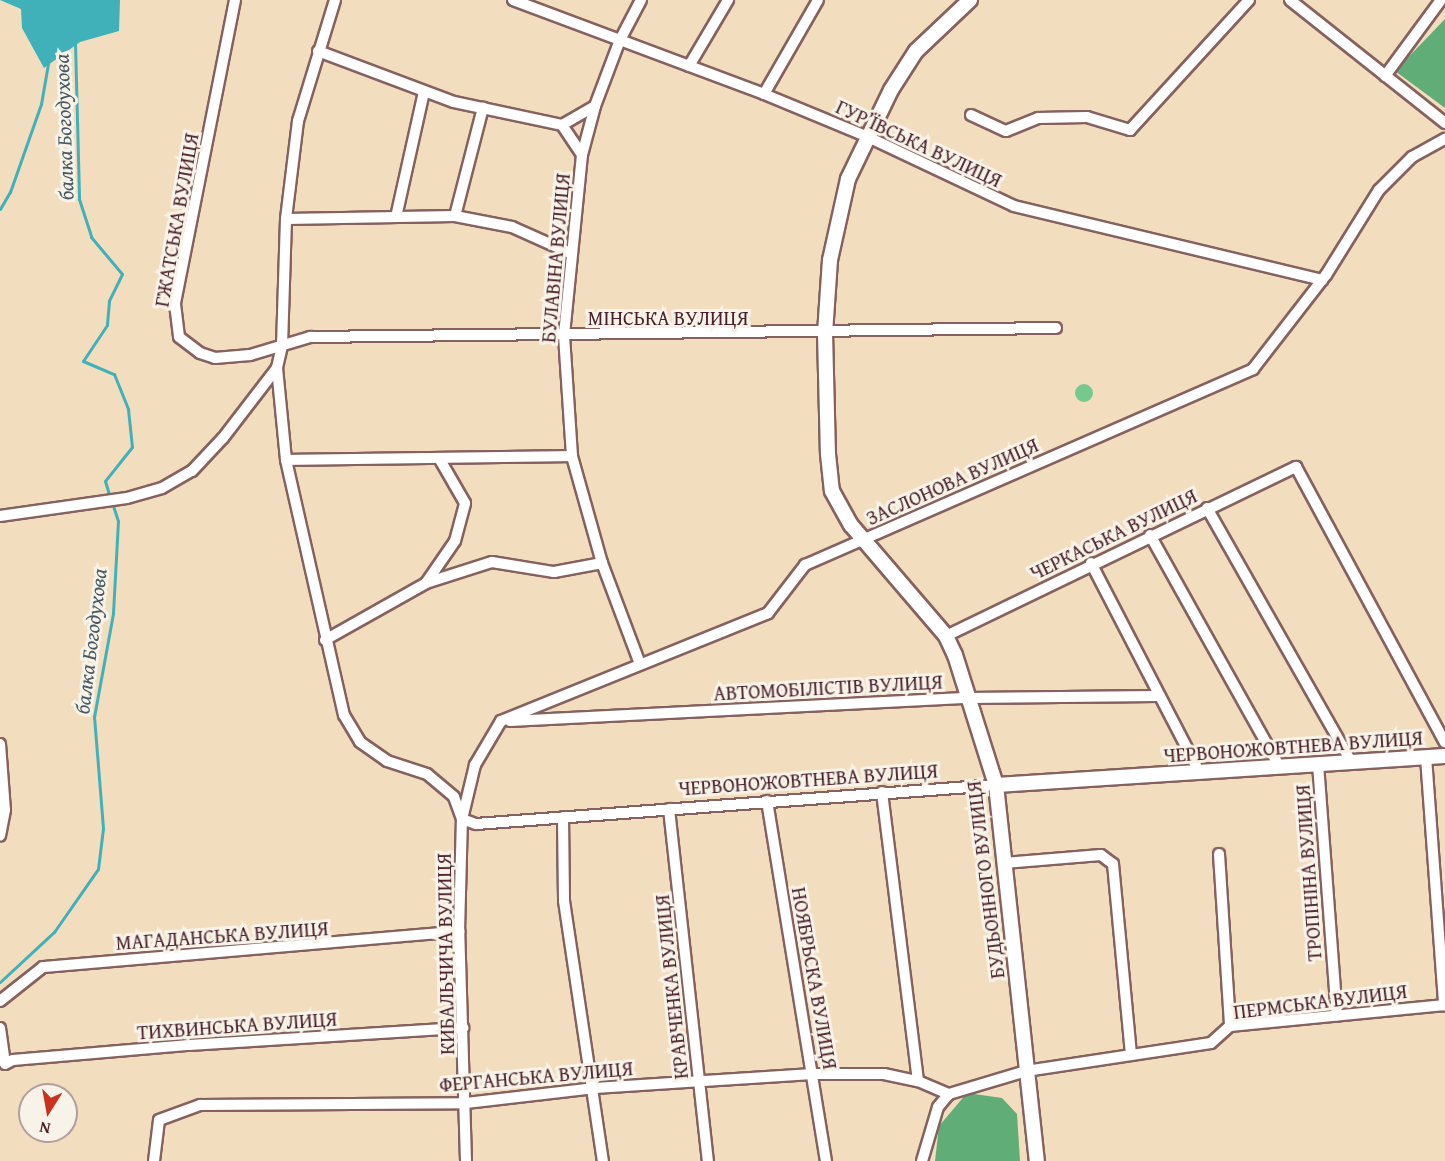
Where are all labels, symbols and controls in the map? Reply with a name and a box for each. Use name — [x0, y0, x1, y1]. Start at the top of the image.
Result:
water label: балка Богодухова — [49, 53, 79, 201]
street label: ГУР’ЇВСЬКА ВУЛИЦЯ — [832, 94, 1006, 192]
street label: ГЖАТСЬКА ВУЛИЦЯ — [149, 131, 203, 309]
street label: БУЛАВІНА ВУЛИЦЯ — [536, 172, 574, 344]
street label: МІНСЬКА ВУЛИЦЯ — [588, 305, 748, 329]
street label: ЗАСЛОНОВА ВУЛИЦЯ — [862, 432, 1042, 530]
street label: ЧЕРКАСЬКА ВУЛИЦЯ — [1026, 483, 1200, 585]
water label: балка Богодухова — [70, 567, 112, 715]
street label: АВТОМОБІЛІСТІВ ВУЛИЦЯ — [713, 669, 943, 705]
street label: ЧЕРВОНОЖОВТНЕВА ВУЛИЦЯ — [1162, 725, 1424, 767]
street label: ЧЕРВОНОЖОВТНЕВА ВУЛИЦЯ — [677, 758, 939, 800]
street label: БУДЬОННОГО ВУЛИЦЯ — [961, 780, 1009, 980]
street label: ТРОПІНІНА ВУЛИЦЯ — [1290, 784, 1326, 962]
street label: КИБАЛЬЧИЧА ВУЛИЦЯ — [431, 853, 459, 1055]
street label: НОЯБРЬСКА ВУЛИЦЯ — [787, 885, 843, 1071]
street label: КРАВЧЕНКА ВУЛИЦЯ — [649, 894, 693, 1080]
street label: МАГАДАНСЬКА ВУЛИЦЯ — [115, 916, 329, 954]
street label: ПЕРМСЬКА ВУЛИЦЯ — [1232, 978, 1408, 1024]
street label: ТИХВИНСЬКА ВУЛИЦЯ — [136, 1006, 338, 1044]
street label: ФЕРГАНСЬКА ВУЛИЦЯ — [438, 1056, 634, 1096]
north arrow — [18, 1083, 78, 1143]
text: N — [37, 1116, 52, 1142]

